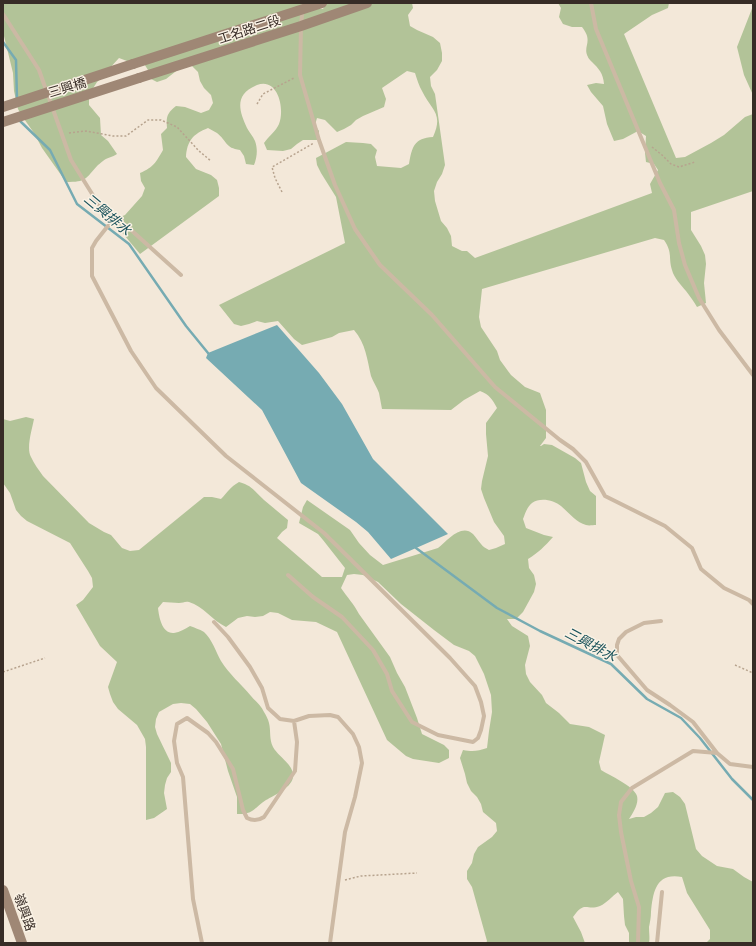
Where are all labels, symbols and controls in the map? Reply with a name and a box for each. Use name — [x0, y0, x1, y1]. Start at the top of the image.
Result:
street label: 工名路二段 — [215, 10, 283, 48]
street label: 三興橋 — [46, 73, 88, 101]
water label: 三興排水 — [80, 189, 136, 240]
water label: 三興排水 — [562, 622, 621, 666]
street label: 嶺興路 — [10, 891, 40, 933]

